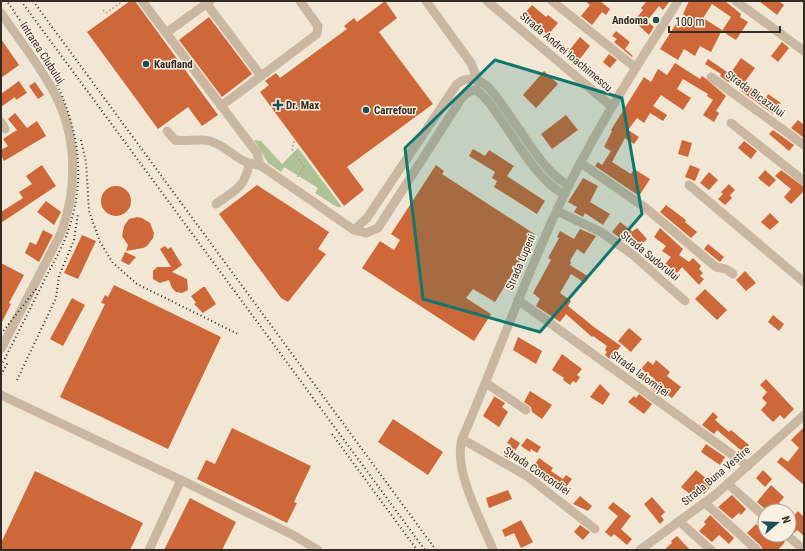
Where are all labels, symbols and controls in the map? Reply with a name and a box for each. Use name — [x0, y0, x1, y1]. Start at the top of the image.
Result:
scale bar — [669, 8, 780, 34]
street label: Strada Andrei Ioachimescu — [517, 10, 615, 94]
place label: Andoma — [612, 14, 648, 27]
marker: Andoma — [651, 15, 661, 25]
text: 100 m — [675, 15, 705, 29]
street label: Intrarea Clubului — [17, 20, 67, 86]
place label: Kaufland — [154, 58, 193, 71]
marker: Kaufland — [141, 59, 151, 69]
street label: Strada Bicazului — [723, 68, 787, 120]
place label: Dr. Max — [286, 99, 319, 112]
marker: Dr. Max — [273, 100, 283, 110]
place label: Carrefour — [374, 104, 416, 117]
marker: Carrefour — [361, 105, 371, 115]
street label: Strada Sudorului — [618, 228, 682, 284]
street label: Strada Lupeni — [503, 232, 539, 292]
street label: Strada Ialomiței — [608, 349, 672, 399]
street label: Strada Concordiei — [501, 444, 573, 498]
street label: Strada Buna Vestire — [679, 444, 753, 508]
north arrow — [757, 503, 797, 543]
text: N — [779, 515, 793, 525]

